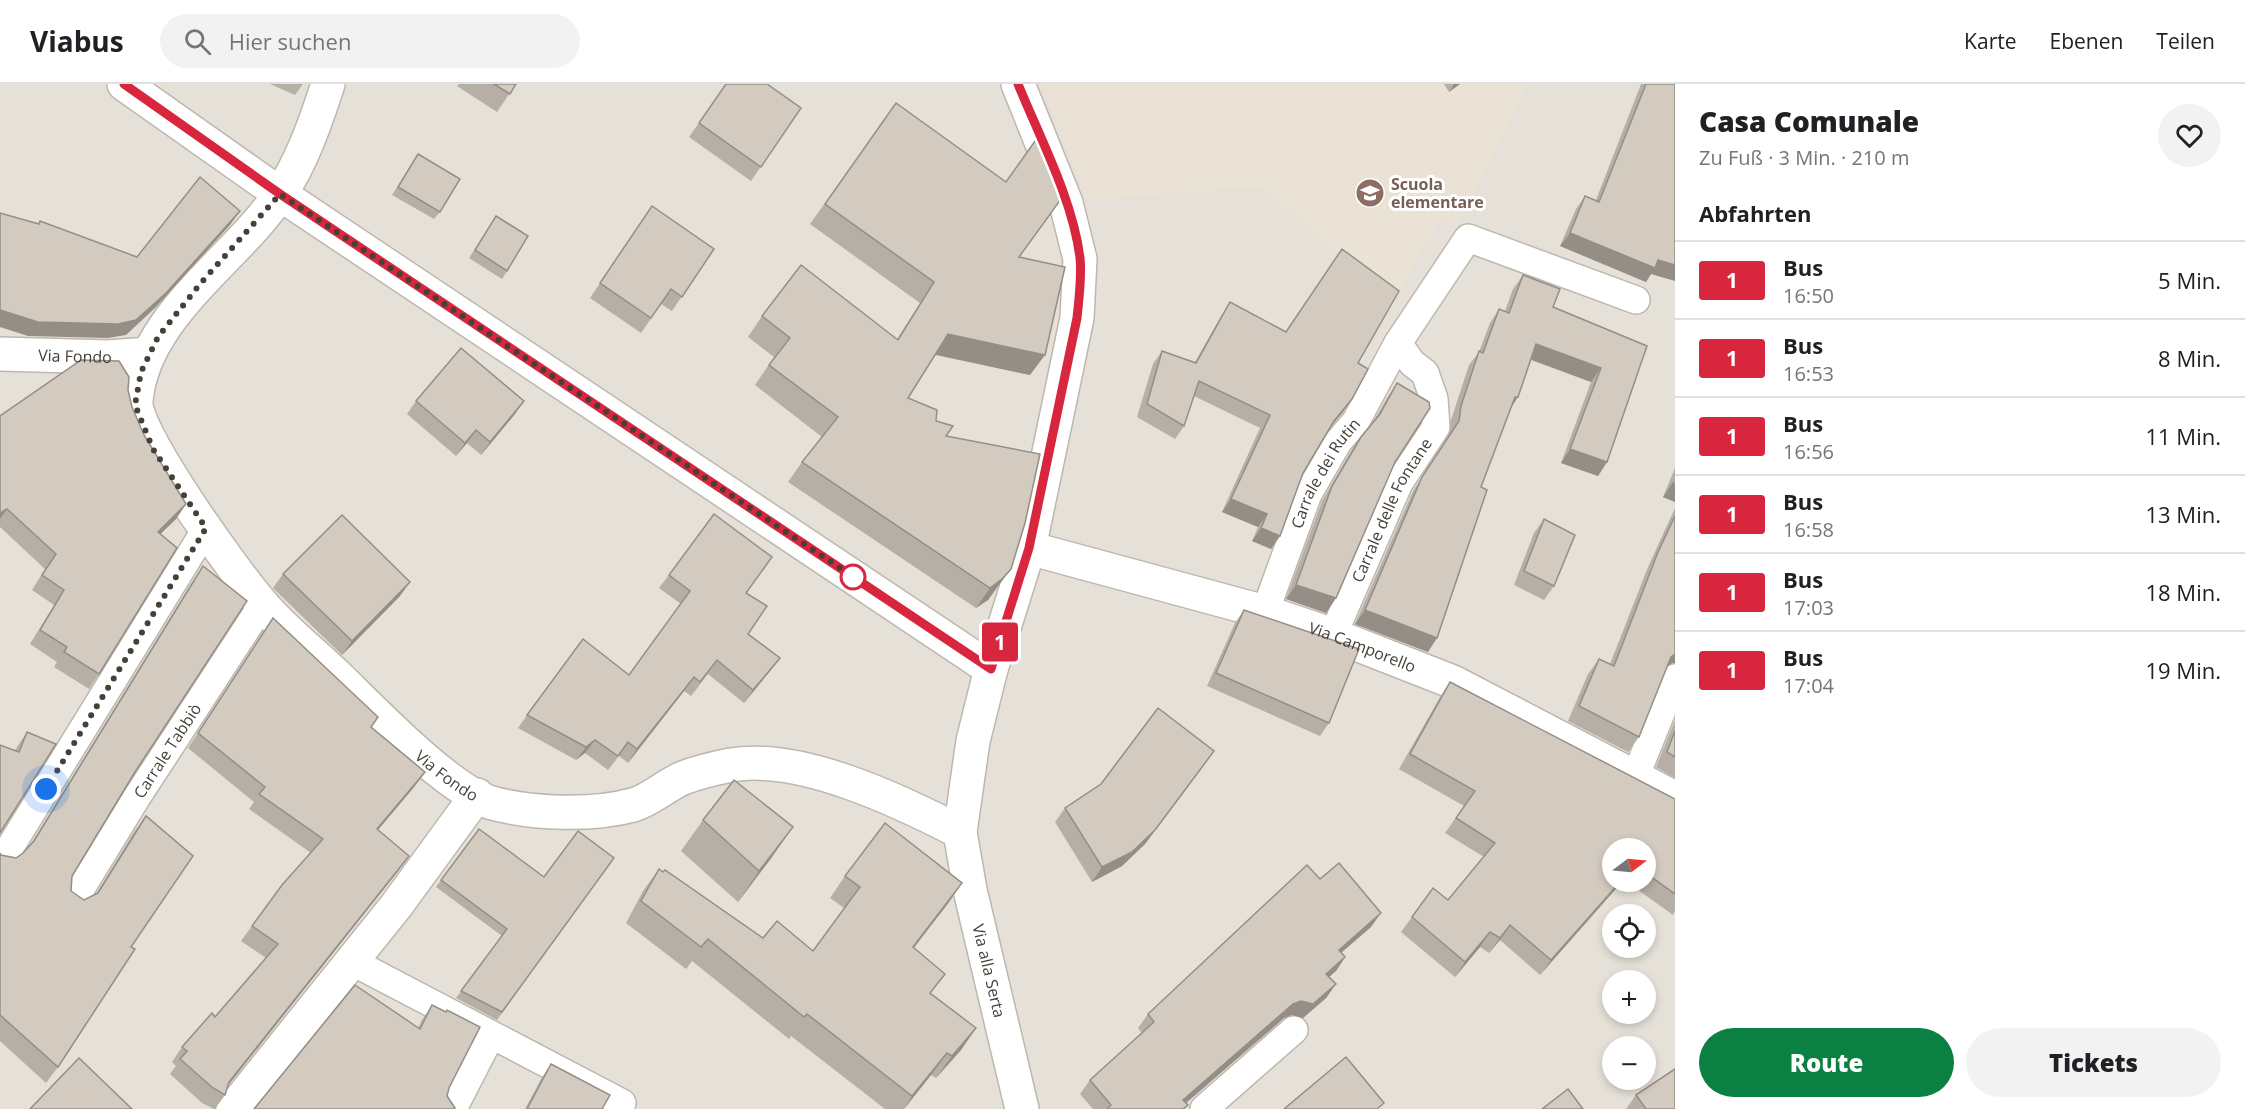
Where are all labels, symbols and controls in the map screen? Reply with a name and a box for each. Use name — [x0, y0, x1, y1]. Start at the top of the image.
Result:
search box — [160, 14, 580, 68]
text: Viabus — [30, 22, 124, 60]
icon: search — [181, 25, 214, 58]
text: Hier suchen — [229, 26, 351, 56]
text: Karte — [1964, 27, 2017, 55]
text: Ebenen — [2050, 27, 2123, 55]
text: Teilen — [2156, 27, 2215, 55]
text: Casa Comunale — [1699, 102, 1919, 140]
button: heart — [2158, 104, 2221, 167]
text: Zu Fuß · 3 Min. · 210 m — [1699, 144, 1909, 171]
place label: Scuola elementare — [1391, 173, 1484, 213]
school or university icon: Scuola elementare — [1354, 177, 1386, 209]
text: Abfahrten — [1699, 198, 1811, 228]
text: Bus — [1783, 252, 1823, 282]
text: 5 Min. — [2158, 265, 2221, 295]
text: 1 — [1726, 266, 1738, 294]
text: 16:50 — [1783, 282, 1834, 309]
text: Bus — [1783, 330, 1823, 360]
text: 8 Min. — [2158, 343, 2221, 373]
street label: Via Fondo — [38, 344, 112, 368]
text: 1 — [1726, 344, 1738, 372]
text: 16:53 — [1783, 360, 1834, 387]
text: Bus — [1783, 408, 1823, 438]
street label: Carrale dei Rutin — [1285, 413, 1365, 531]
text: 11 Min. — [2146, 421, 2221, 451]
text: 1 — [1726, 422, 1738, 450]
street label: Carrale delle Fontane — [1346, 434, 1437, 586]
text: 16:56 — [1783, 438, 1834, 465]
text: Bus — [1783, 486, 1823, 516]
text: 13 Min. — [2146, 499, 2221, 529]
text: 1 — [1726, 500, 1738, 528]
text: 16:58 — [1783, 516, 1834, 543]
unlabelled marker — [840, 564, 866, 590]
text: Bus — [1783, 564, 1823, 594]
text: 18 Min. — [2146, 577, 2221, 607]
text: 1 — [1726, 578, 1738, 606]
text: 17:03 — [1783, 594, 1834, 621]
street label: Via Camporello — [1306, 617, 1419, 677]
line badge: 1 — [980, 622, 1020, 662]
text: 1 — [994, 628, 1006, 656]
text: Bus — [1783, 642, 1823, 672]
text: 19 Min. — [2146, 655, 2221, 685]
text: 1 — [1726, 656, 1738, 684]
text: 17:04 — [1783, 672, 1834, 699]
street label: Carrale Tabbiò — [128, 699, 206, 802]
street label: Via Fondo — [411, 745, 482, 806]
your location — [31, 774, 61, 804]
north arrow — [1602, 838, 1656, 892]
map controls — [1602, 838, 1656, 1090]
button: locate — [1602, 904, 1656, 958]
street label: Via alla Serta — [967, 922, 1011, 1020]
button: + — [1602, 970, 1656, 1024]
button: Route — [1699, 1028, 1954, 1097]
button: Tickets — [1966, 1028, 2221, 1097]
button: − — [1602, 1036, 1656, 1090]

